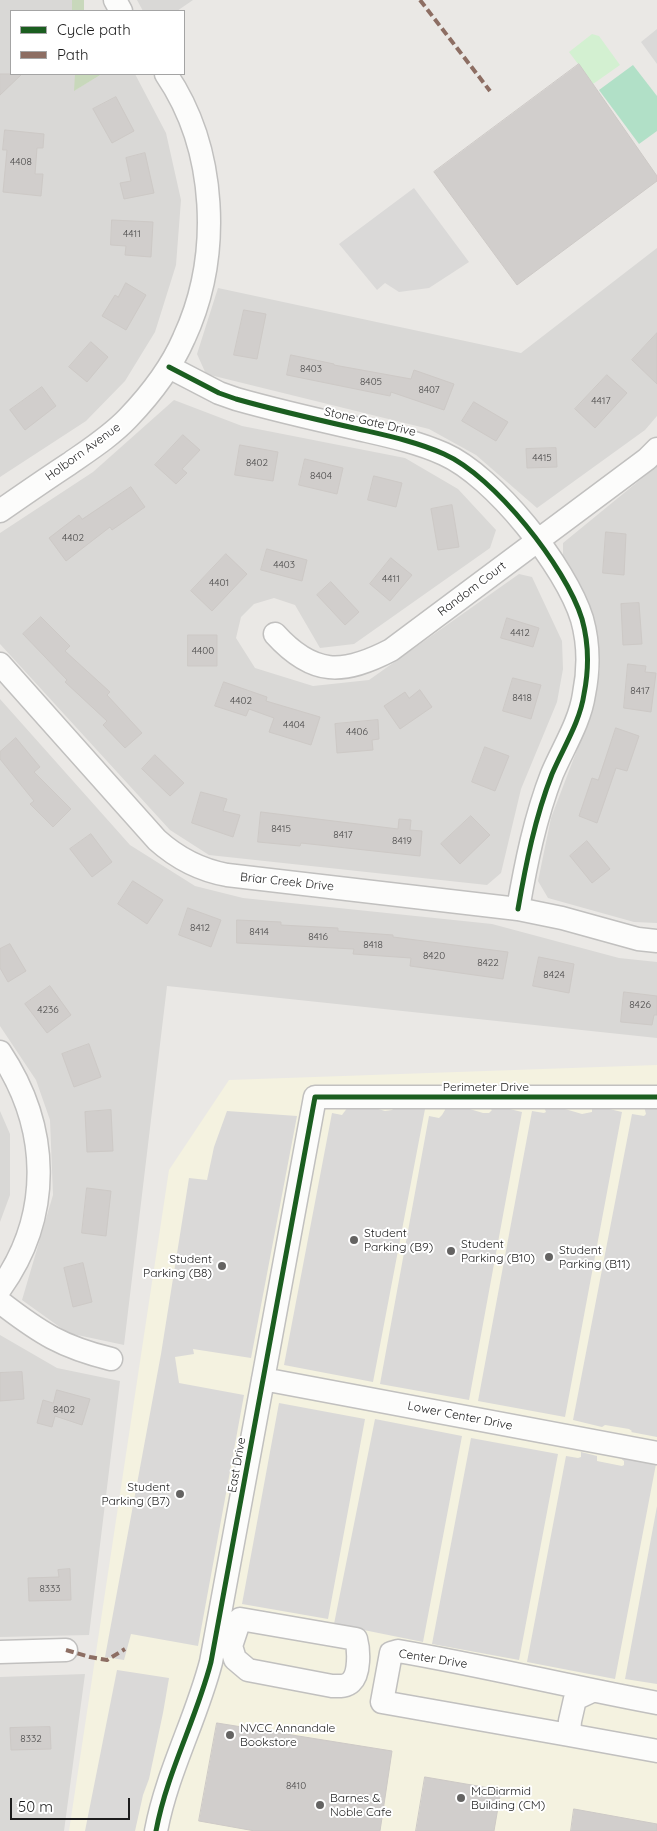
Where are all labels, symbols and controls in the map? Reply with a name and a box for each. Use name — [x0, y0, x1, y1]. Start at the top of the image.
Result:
legend — [10, 10, 185, 75]
text: Cycle path — [57, 20, 131, 39]
text: Path — [57, 45, 89, 64]
house number: 4408 — [10, 156, 32, 168]
house number: 4411 — [123, 228, 141, 240]
house number: 8403 — [300, 363, 322, 375]
house number: 8405 — [360, 376, 382, 388]
house number: 8407 — [418, 384, 440, 396]
house number: 4417 — [591, 395, 611, 407]
street label: Stone Gate Drive — [323, 404, 417, 440]
street label: Holborn Avenue — [43, 420, 123, 484]
house number: 4415 — [532, 452, 552, 464]
house number: 8402 — [246, 457, 268, 469]
house number: 8404 — [310, 470, 332, 482]
house number: 4402 — [62, 532, 84, 544]
house number: 4403 — [273, 559, 295, 571]
street label: Random Court — [435, 559, 509, 619]
house number: 4411 — [382, 573, 400, 585]
house number: 4401 — [209, 577, 229, 589]
house number: 4412 — [510, 627, 530, 639]
house number: 4400 — [192, 645, 214, 657]
house number: 8417 — [630, 685, 650, 697]
house number: 8418 — [512, 692, 532, 704]
house number: 4402 — [230, 695, 252, 707]
house number: 4404 — [283, 719, 305, 731]
house number: 4406 — [346, 726, 368, 738]
house number: 8415 — [271, 823, 291, 835]
house number: 8417 — [333, 829, 353, 841]
house number: 8419 — [392, 835, 412, 847]
street label: Briar Creek Drive — [239, 870, 335, 894]
house number: 8412 — [190, 922, 210, 934]
house number: 8414 — [249, 926, 269, 938]
house number: 8416 — [308, 931, 328, 943]
house number: 8418 — [363, 939, 383, 951]
house number: 8420 — [423, 950, 445, 962]
house number: 8422 — [477, 957, 499, 969]
house number: 8424 — [543, 969, 565, 981]
house number: 8426 — [629, 999, 651, 1011]
house number: 4236 — [37, 1004, 59, 1016]
street label: Perimeter Drive — [443, 1080, 529, 1094]
place label: Student Parking (B9) — [364, 1226, 433, 1254]
marker: Student Parking (B9) — [348, 1234, 360, 1246]
place label: Student Parking (B10) — [461, 1237, 535, 1265]
place label: Student Parking (B11) — [559, 1243, 630, 1271]
marker: Student Parking (B10) — [445, 1245, 457, 1257]
marker: Student Parking (B11) — [543, 1251, 555, 1263]
place label: Student Parking (B8) — [143, 1252, 212, 1280]
marker: Student Parking (B8) — [216, 1260, 228, 1272]
street label: Lower Center Drive — [406, 1399, 514, 1433]
house number: 8402 — [53, 1404, 75, 1416]
street label: East Drive — [225, 1436, 249, 1494]
place label: Student Parking (B7) — [101, 1480, 170, 1508]
marker: Student Parking (B7) — [174, 1488, 186, 1500]
house number: 8333 — [39, 1583, 61, 1595]
street label: Center Drive — [398, 1646, 468, 1672]
place label: NVCC Annandale Bookstore — [240, 1721, 335, 1749]
marker: NVCC Annandale Bookstore — [224, 1729, 236, 1741]
house number: 8332 — [20, 1733, 42, 1745]
house number: 8410 — [286, 1780, 306, 1792]
place label: McDiarmid Building (CM) — [471, 1784, 545, 1812]
scale bar — [12, 1788, 132, 1820]
place label: Barnes & Noble Cafe — [330, 1791, 392, 1819]
marker: McDiarmid Building (CM) — [455, 1792, 467, 1804]
text: 50 m — [18, 1797, 53, 1816]
marker: Barnes & Noble Cafe — [314, 1799, 326, 1811]

